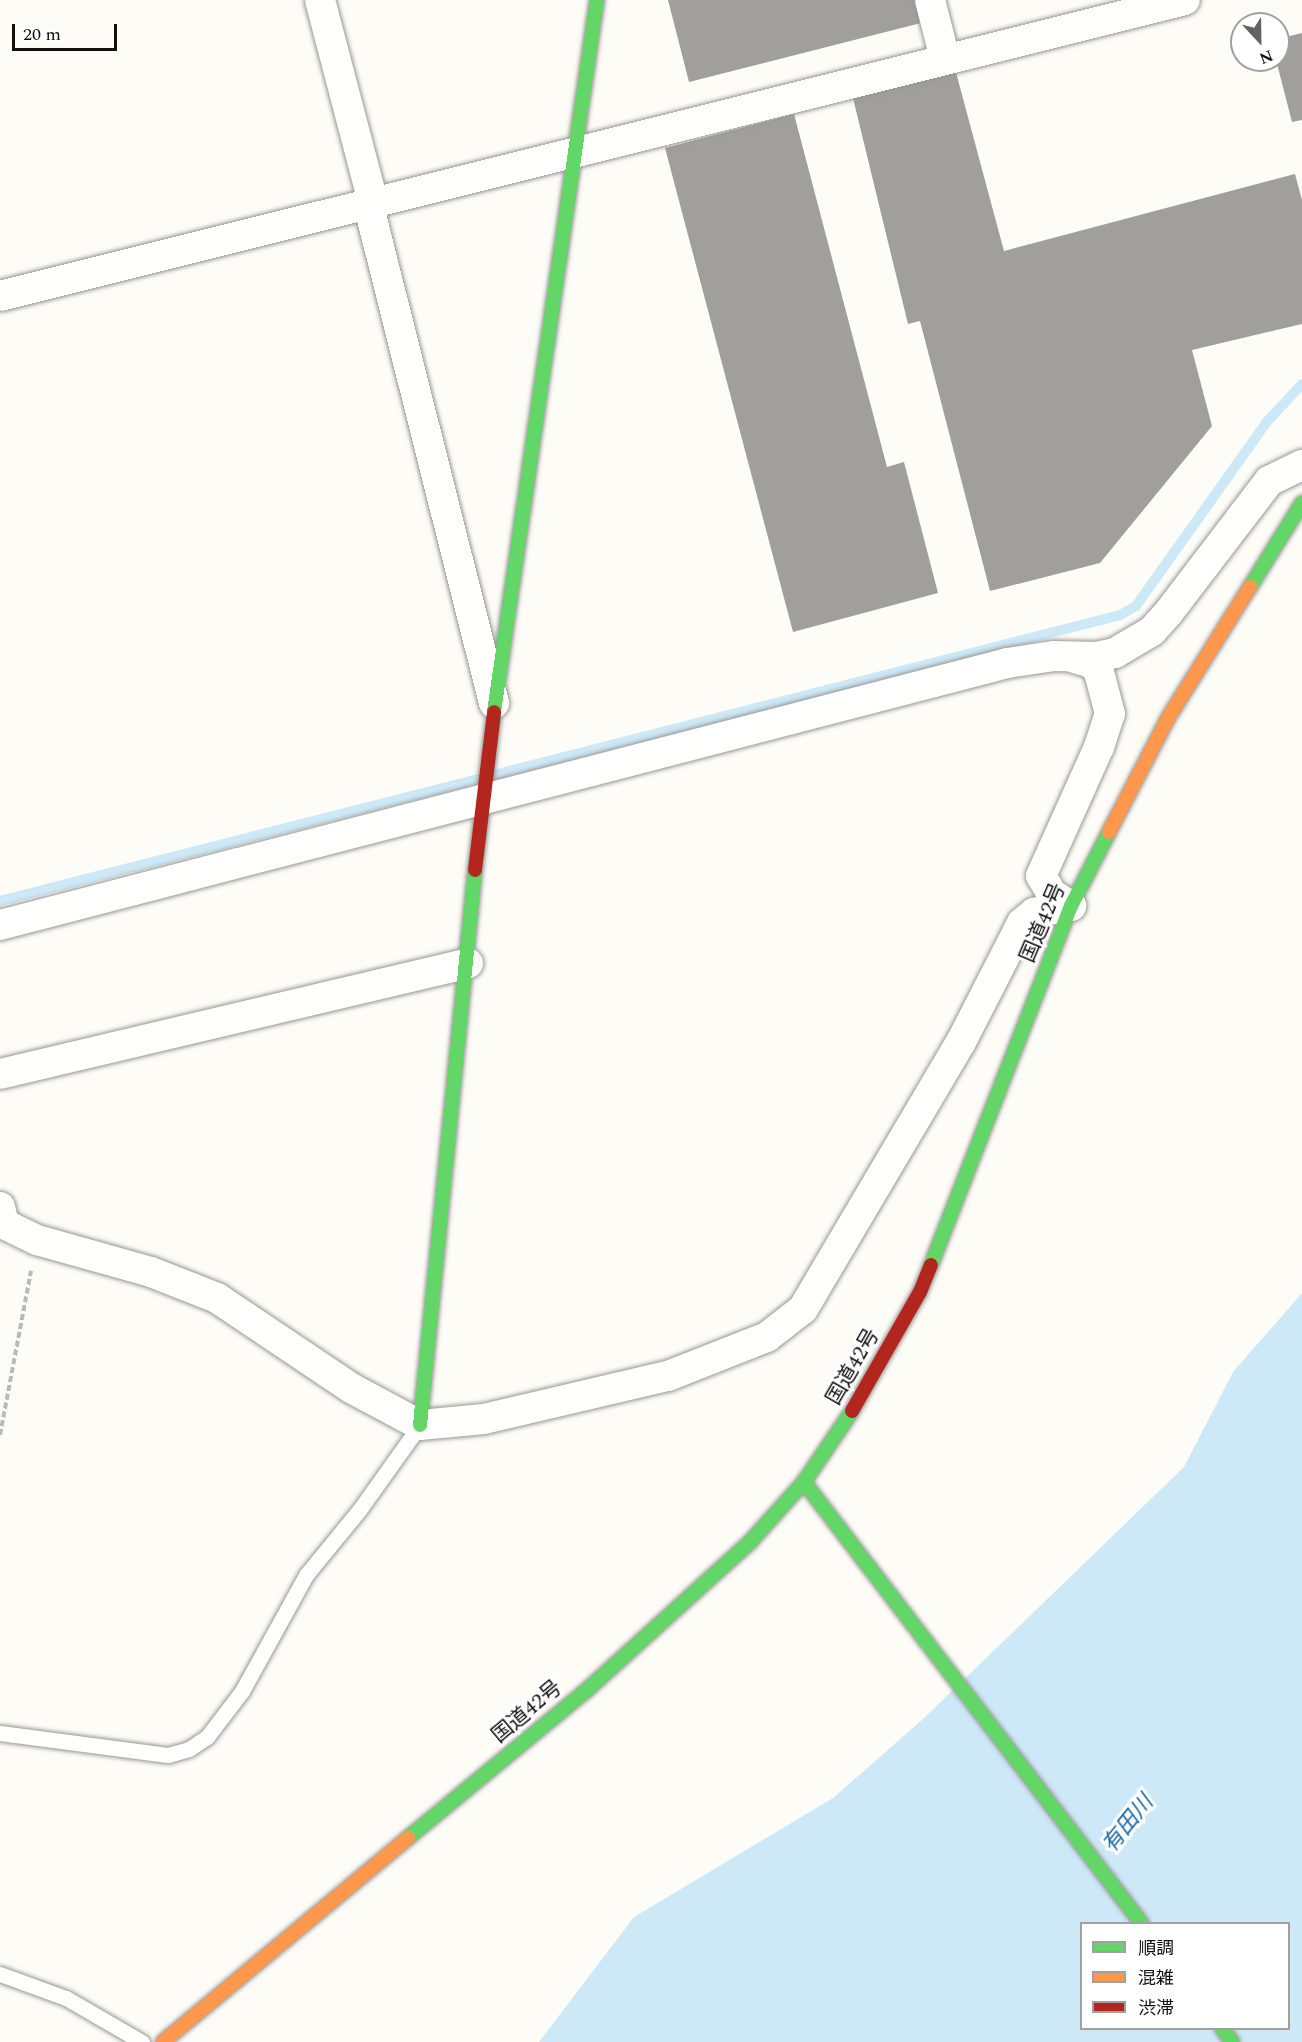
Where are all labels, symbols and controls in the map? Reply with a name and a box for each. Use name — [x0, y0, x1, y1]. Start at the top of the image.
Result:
scale bar — [15, 12, 120, 50]
north arrow — [1230, 12, 1290, 72]
text: 20 m — [23, 21, 61, 48]
text: N — [1255, 43, 1277, 70]
street label: 国道42号 — [1015, 879, 1071, 967]
street label: 国道42号 — [821, 1324, 885, 1410]
street label: 国道42号 — [487, 1675, 567, 1749]
water label: 有田川 — [1097, 1790, 1159, 1858]
legend — [1080, 1922, 1290, 2030]
text: 順調 — [1138, 1935, 1174, 1962]
text: 混雑 — [1138, 1965, 1174, 1992]
text: 渋滞 — [1138, 1995, 1174, 2022]

